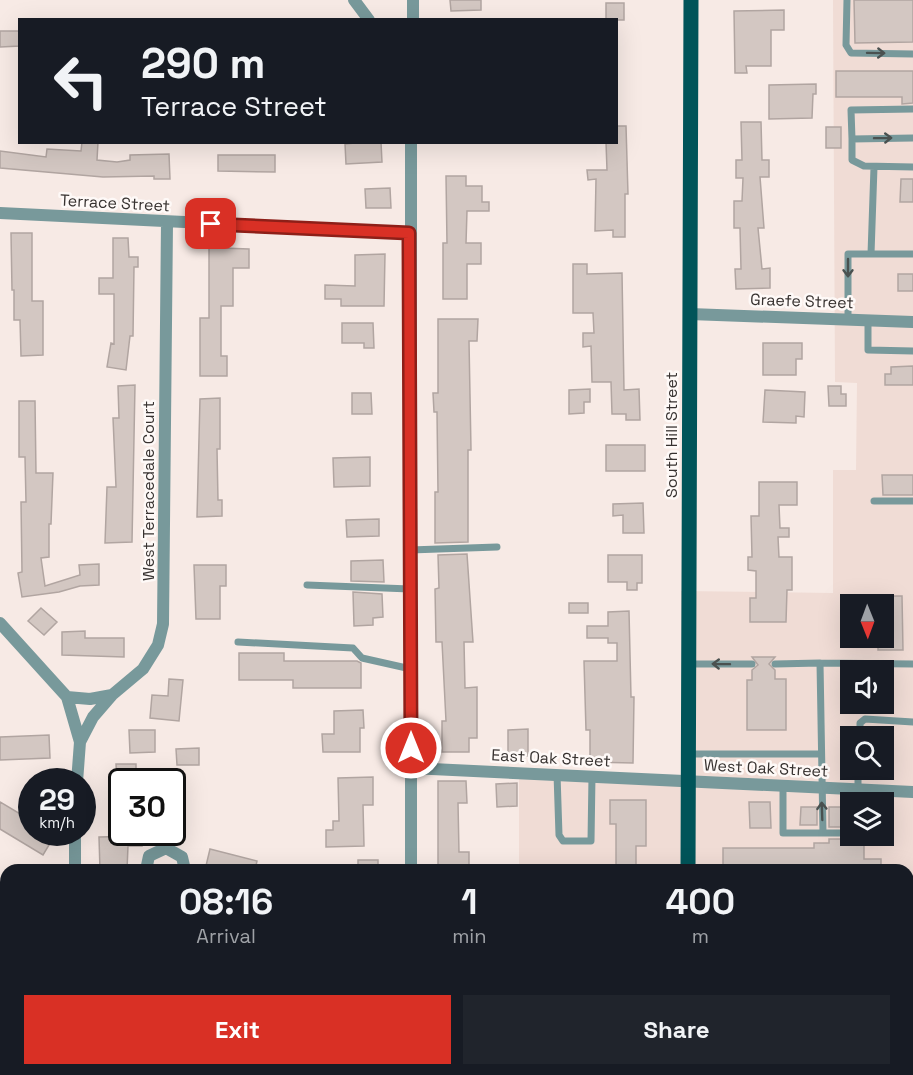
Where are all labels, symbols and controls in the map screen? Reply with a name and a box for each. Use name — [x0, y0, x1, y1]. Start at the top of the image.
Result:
text: 290 m — [141, 37, 266, 90]
icon: left — [42, 42, 120, 120]
one-way arrow — [865, 48, 885, 59]
text: Terrace Street — [141, 89, 327, 124]
one-way arrow — [872, 133, 892, 144]
street label: Terrace Street — [59, 190, 171, 216]
pin — [185, 198, 236, 249]
icon: arrive — [194, 207, 227, 240]
one-way arrow — [842, 258, 854, 278]
street label: Graefe Street — [750, 289, 854, 313]
street label: South Hill Street — [661, 372, 682, 498]
street label: West Terracedale Court — [138, 401, 159, 581]
north arrow — [840, 594, 894, 648]
map controls — [840, 594, 894, 846]
one-way arrow — [711, 658, 731, 670]
button: sound — [840, 660, 894, 714]
position arrow — [379, 716, 443, 780]
button: search — [840, 726, 894, 780]
street label: East Oak Street — [491, 744, 611, 772]
street label: West Oak Street — [703, 754, 829, 782]
speed limit sign: 30 — [108, 768, 186, 846]
text: 29 — [39, 780, 75, 819]
button: layers — [840, 792, 894, 846]
one-way arrow — [816, 801, 828, 821]
text: km/h — [39, 813, 75, 832]
text: 08:16 — [179, 879, 273, 925]
text: 1 — [461, 879, 477, 925]
text: 400 — [665, 879, 735, 925]
text: Arrival — [196, 923, 256, 949]
text: min — [452, 923, 487, 949]
text: m — [692, 923, 709, 949]
button: Exit — [24, 995, 451, 1064]
button: Share — [463, 995, 890, 1064]

